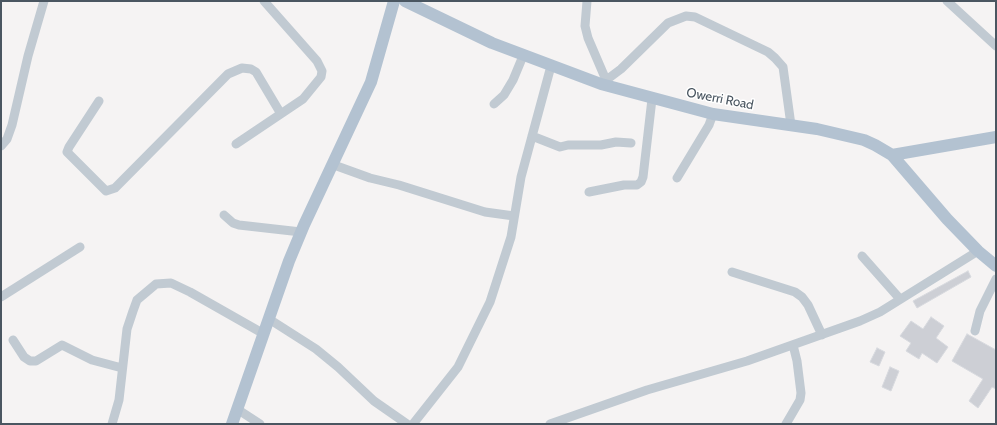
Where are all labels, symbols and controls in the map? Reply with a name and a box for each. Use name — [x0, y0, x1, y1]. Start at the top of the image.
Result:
street label: Owerri Road — [685, 85, 755, 113]

